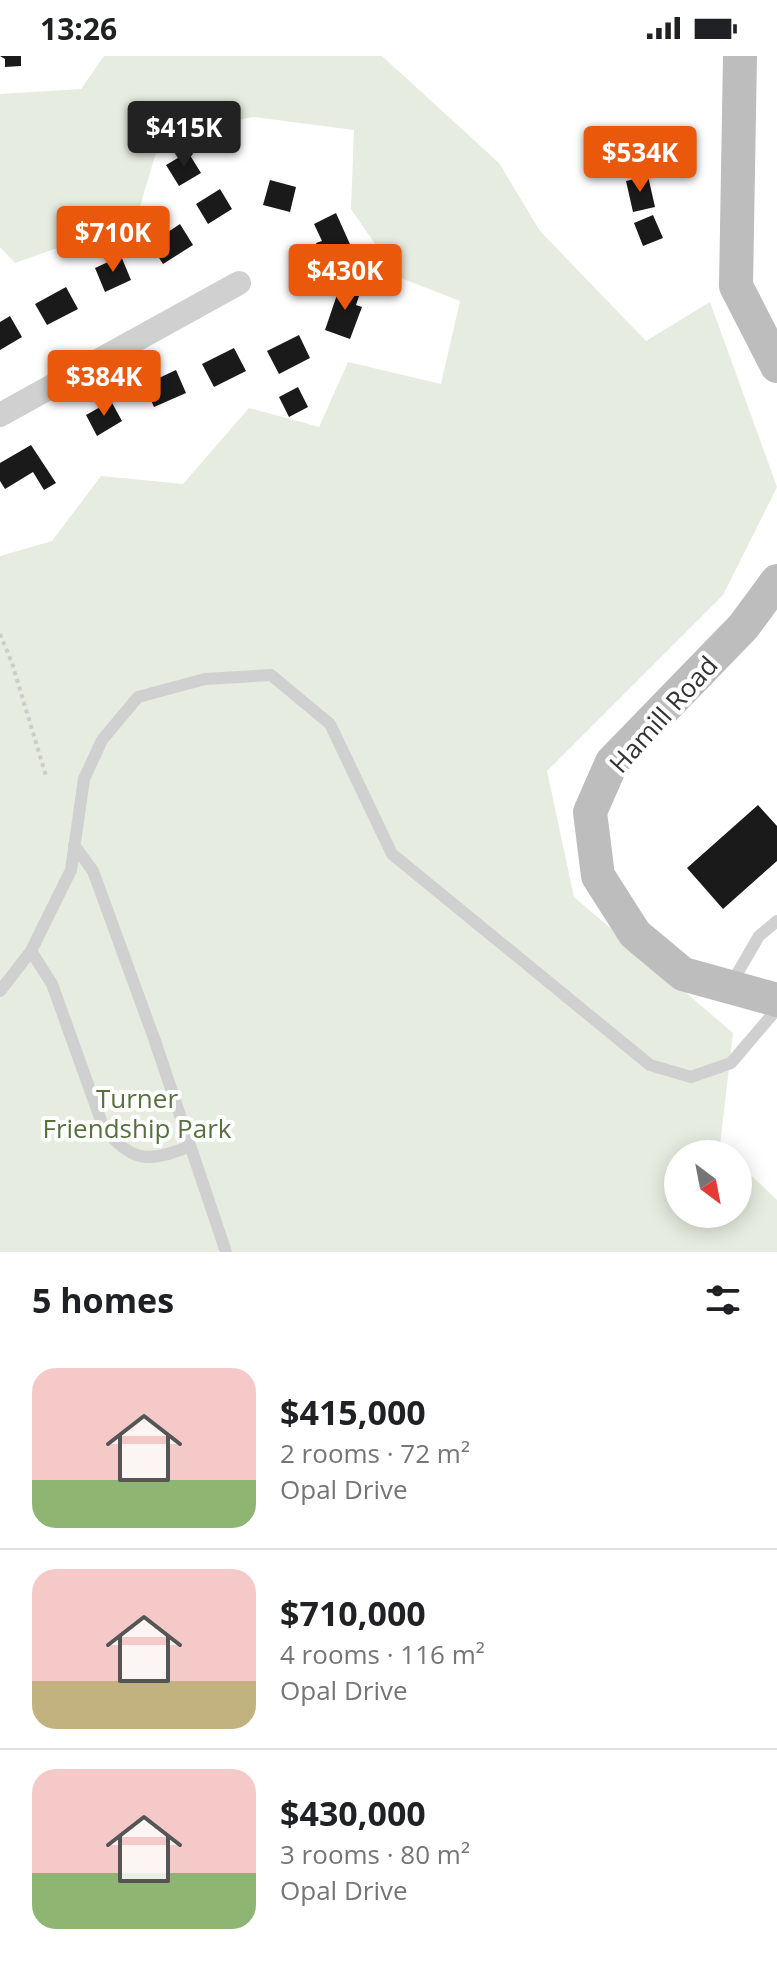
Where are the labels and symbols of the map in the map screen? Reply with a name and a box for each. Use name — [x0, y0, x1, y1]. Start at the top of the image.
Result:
pin: $415K — [128, 101, 240, 169]
pin: $534K — [584, 126, 696, 194]
pin: $710K — [57, 206, 169, 274]
pin: $430K — [289, 244, 401, 312]
pin: $384K — [48, 350, 160, 418]
street label: Hamill Road — [601, 648, 725, 780]
park label: Turner Friendship Park — [43, 1080, 232, 1146]
north arrow — [664, 1140, 752, 1228]

